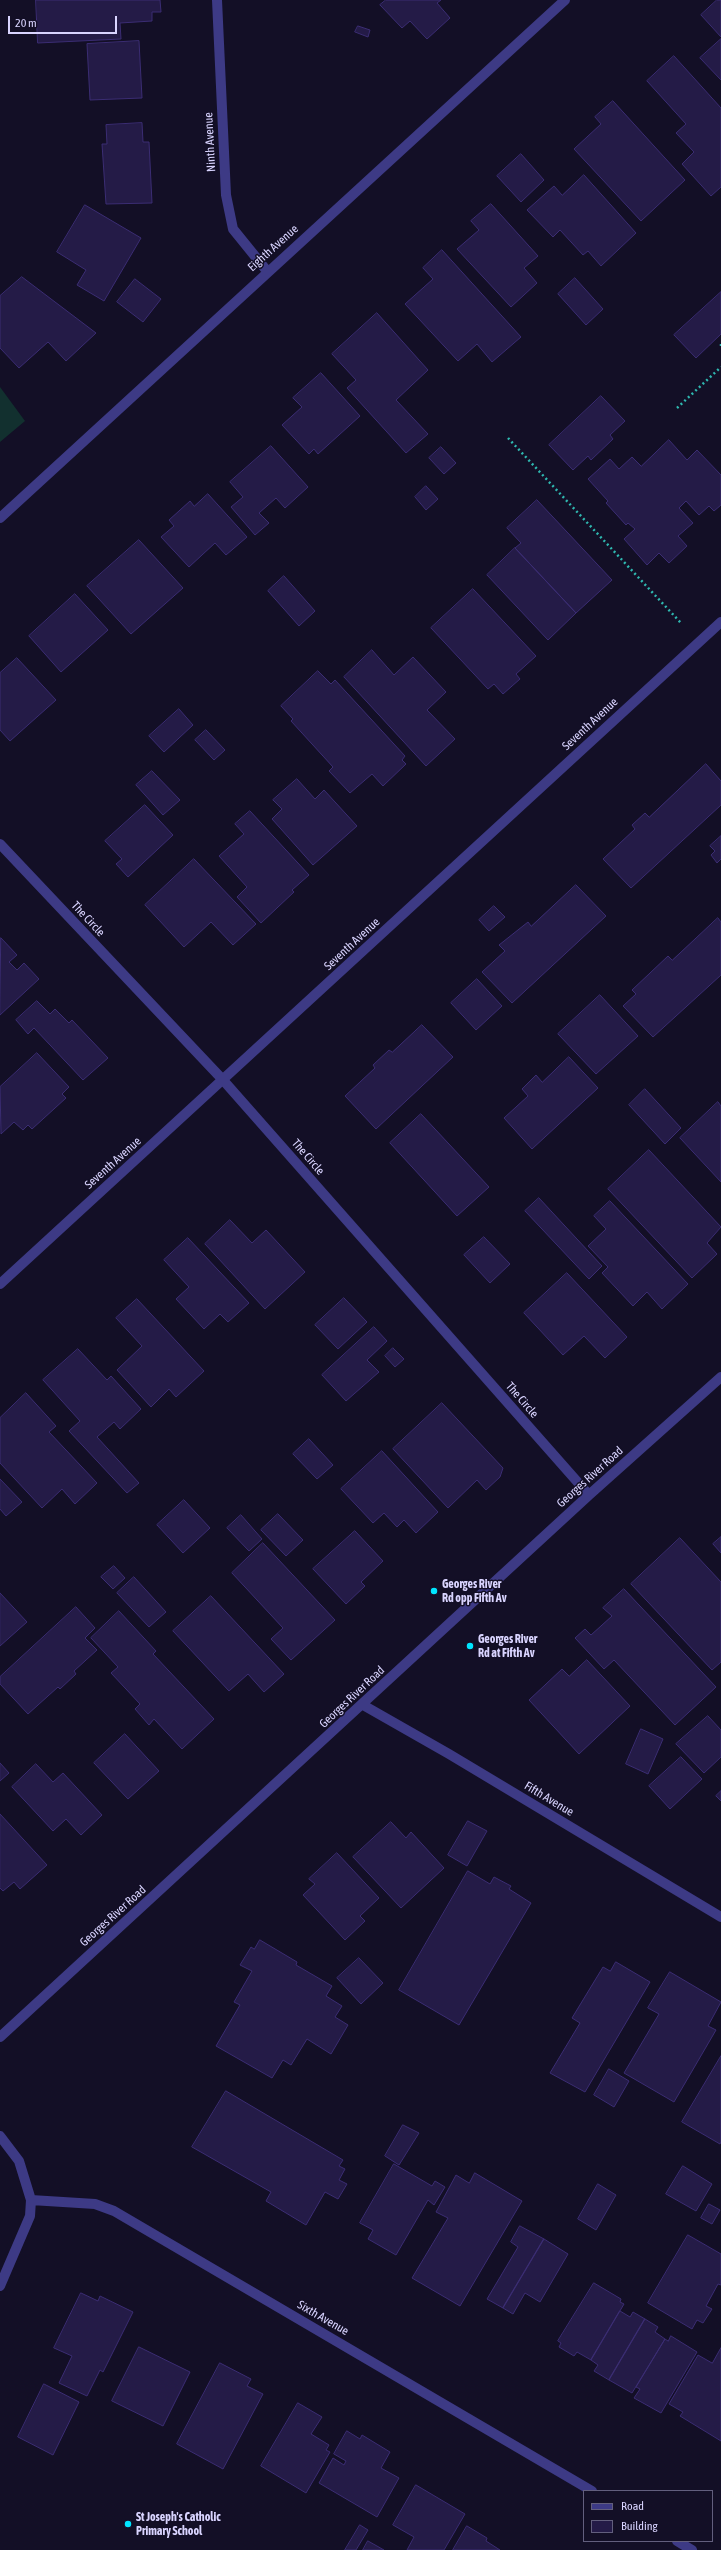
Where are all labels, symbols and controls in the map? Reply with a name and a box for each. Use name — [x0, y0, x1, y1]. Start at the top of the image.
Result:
scale bar — [10, 8, 119, 34]
text: 20 m — [15, 16, 37, 30]
street label: Ninth Avenue — [201, 112, 219, 172]
street label: Eighth Avenue — [245, 222, 301, 274]
street label: Seventh Avenue — [559, 695, 621, 753]
street label: The Circle — [68, 899, 108, 939]
street label: Seventh Avenue — [321, 915, 383, 973]
street label: Seventh Avenue — [82, 1134, 144, 1192]
street label: The Circle — [289, 1136, 327, 1178]
street label: The Circle — [503, 1379, 541, 1421]
street label: Georges River Road — [554, 1444, 626, 1510]
place label: Georges River Rd opp Fifth Av — [442, 1577, 507, 1605]
marker: Georges River Rd opp Fifth Av — [429, 1586, 439, 1596]
place label: Georges River Rd at Fifth Av — [478, 1632, 537, 1660]
marker: Georges River Rd at Fifth Av — [465, 1641, 475, 1651]
street label: Georges River Road — [316, 1663, 388, 1731]
street label: Fifth Avenue — [522, 1779, 576, 1819]
street label: Georges River Road — [77, 1883, 149, 1949]
street label: Sixth Avenue — [295, 2298, 351, 2338]
legend — [583, 2490, 713, 2542]
text: Road — [621, 2499, 644, 2513]
place label: St Joseph's Catholic Primary School — [136, 2510, 221, 2538]
marker: St Joseph's Catholic Primary School — [123, 2519, 133, 2529]
text: Building — [621, 2519, 658, 2533]

